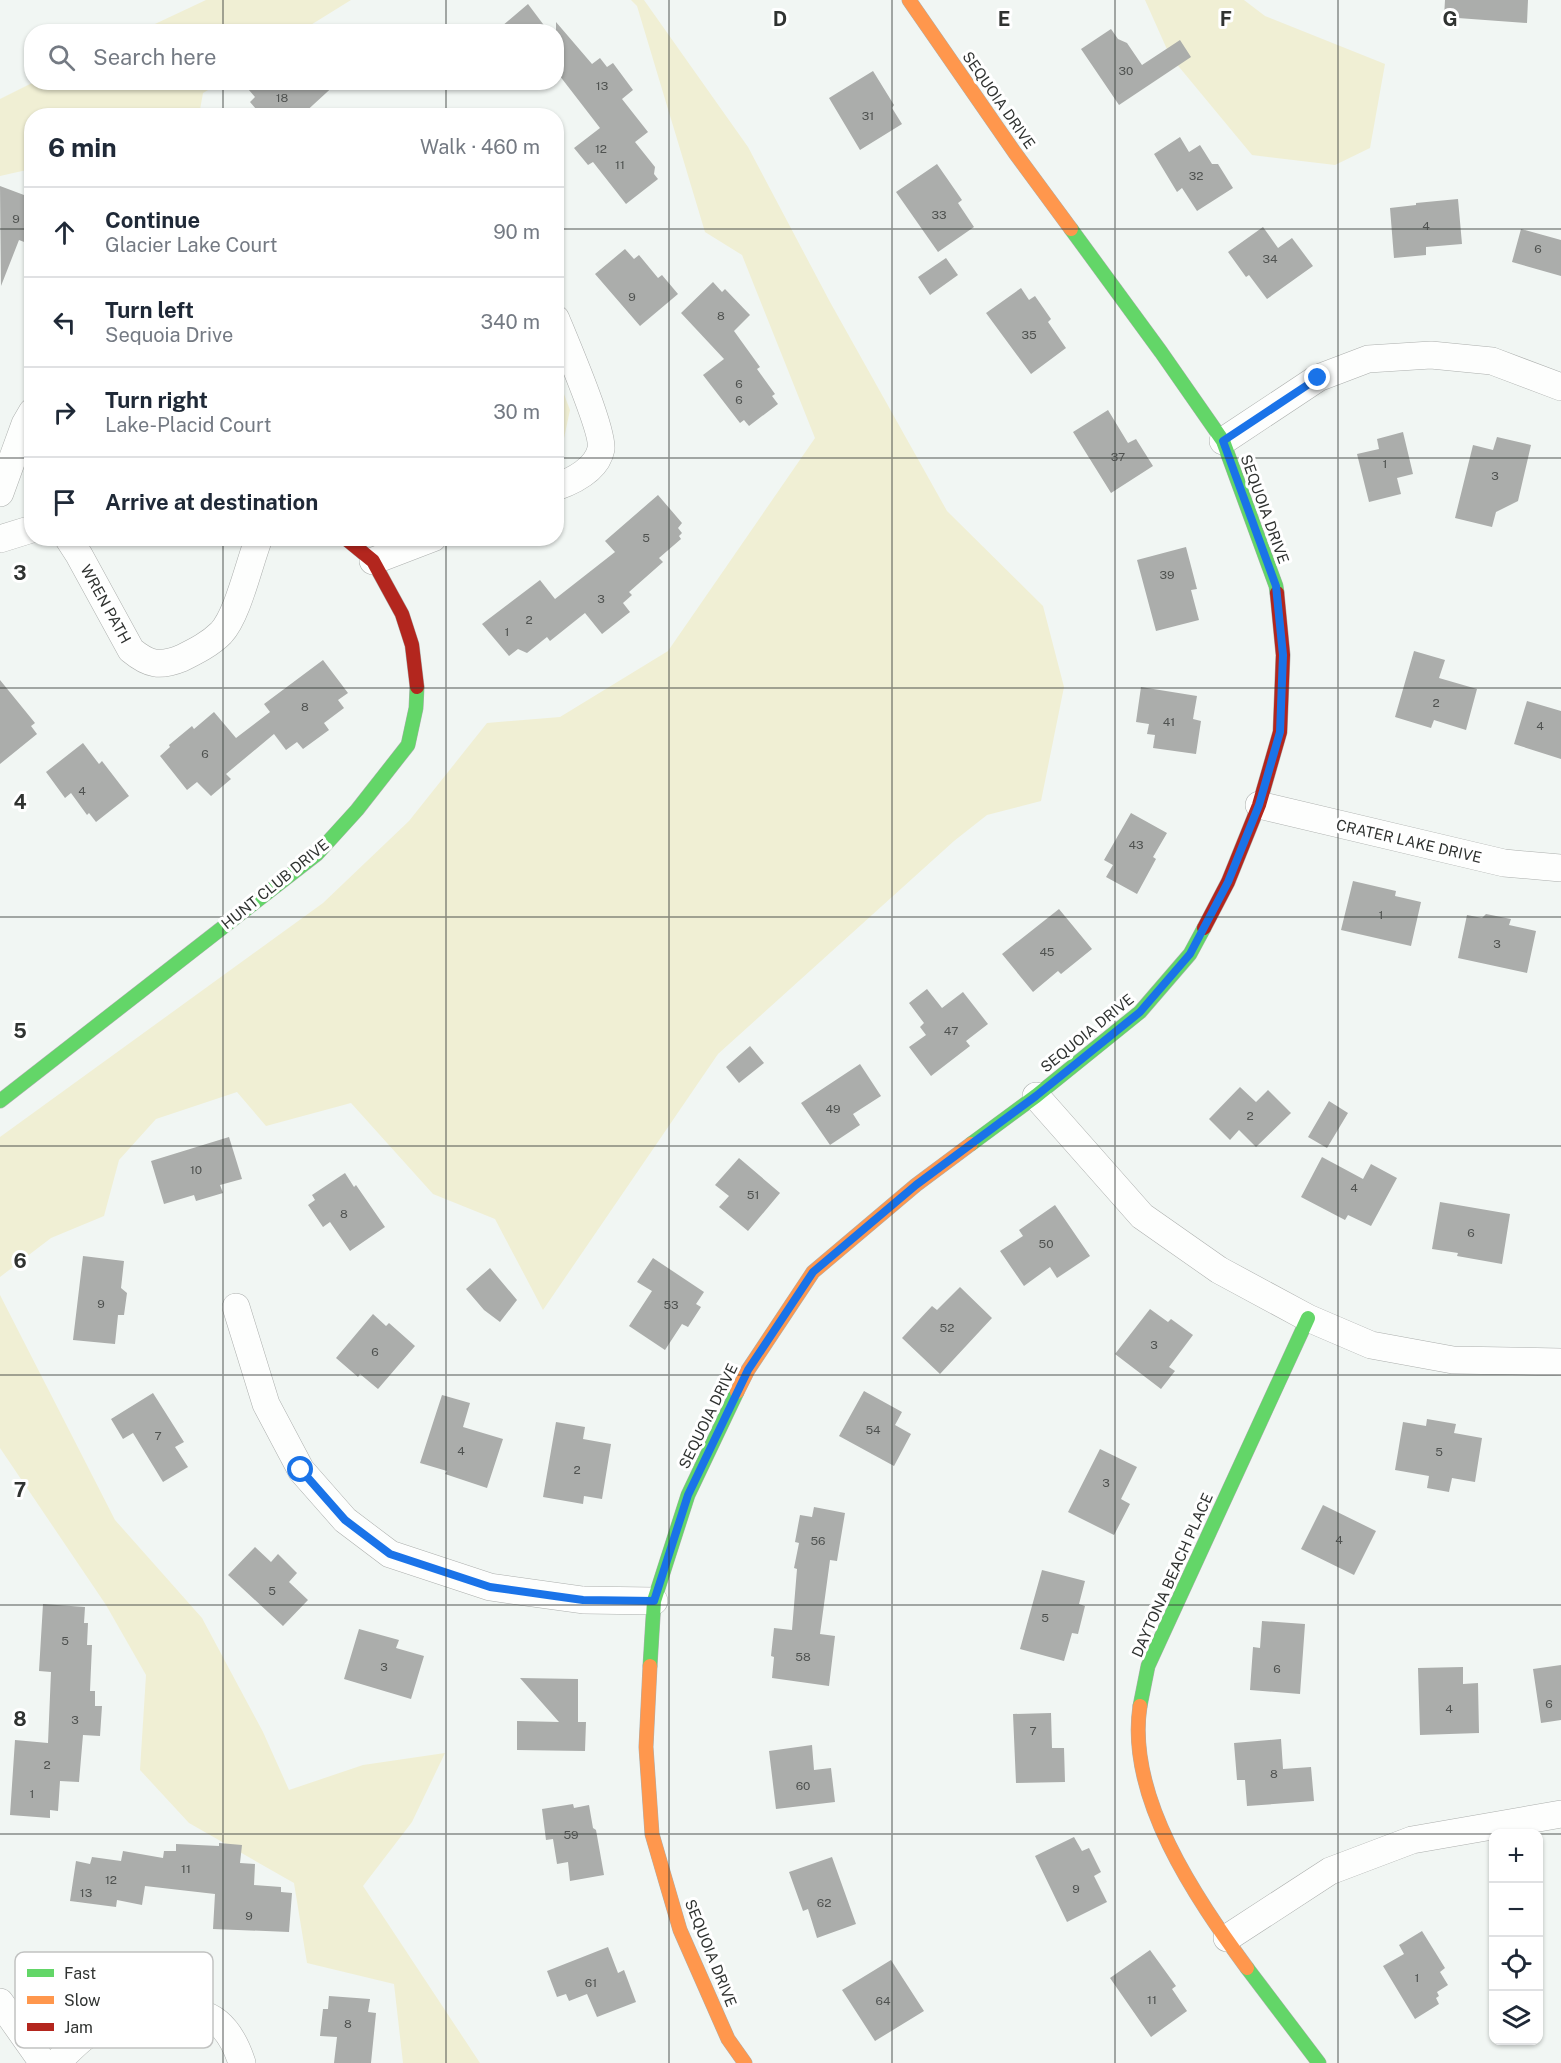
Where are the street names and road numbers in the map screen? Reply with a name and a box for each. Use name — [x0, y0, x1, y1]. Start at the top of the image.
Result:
street label: SEQUOIA DRIVE — [959, 48, 1039, 152]
street label: SEQUOIA DRIVE — [1237, 452, 1293, 566]
street label: WREN PATH — [77, 562, 135, 646]
street label: CRATER LAKE DRIVE — [1335, 816, 1483, 866]
street label: HUNT CLUB DRIVE — [218, 836, 332, 932]
street label: SEQUOIA DRIVE — [1037, 990, 1137, 1076]
street label: SEQUOIA DRIVE — [675, 1361, 741, 1471]
street label: DAYTONA BEACH PLACE — [1128, 1490, 1216, 1660]
street label: SEQUOIA DRIVE — [682, 1897, 740, 2009]

